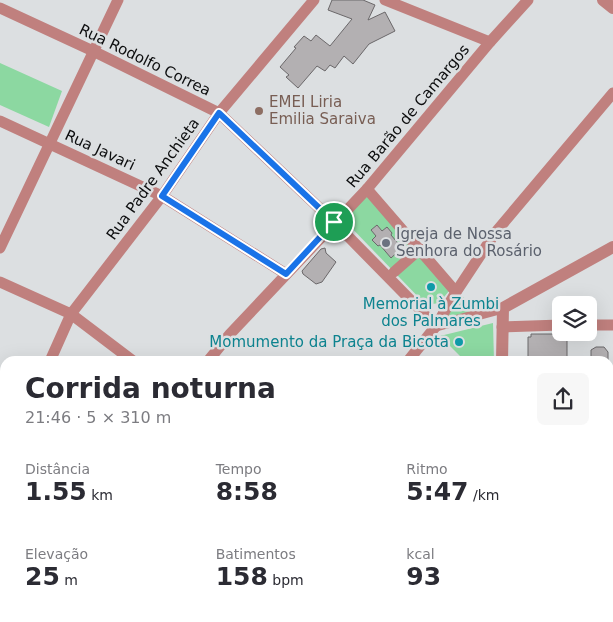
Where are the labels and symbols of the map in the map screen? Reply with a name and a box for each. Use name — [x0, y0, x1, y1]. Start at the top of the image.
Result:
street label: Rua Rodolfo Correa — [76, 20, 214, 100]
street label: Rua Barão de Camargos — [343, 41, 473, 191]
place label: EMEI Liria Emilia Saraiva — [269, 93, 376, 128]
marker: EMEI Liria Emilia Saraiva — [253, 105, 265, 117]
street label: Rua Padre Anchieta — [103, 115, 203, 243]
street label: Rua Javari — [62, 126, 138, 174]
pin — [313, 201, 355, 243]
place label: Igreja de Nossa Senhora do Rosário — [396, 225, 542, 260]
marker: Igreja de Nossa Senhora do Rosário — [380, 237, 392, 249]
marker: Memorial à Zumbi dos Palmares — [425, 281, 437, 293]
place label: Memorial à Zumbi dos Palmares — [363, 295, 499, 330]
place label: Momumento da Praça da Bicota — [209, 333, 449, 351]
marker: Momumento da Praça da Bicota — [453, 336, 465, 348]

